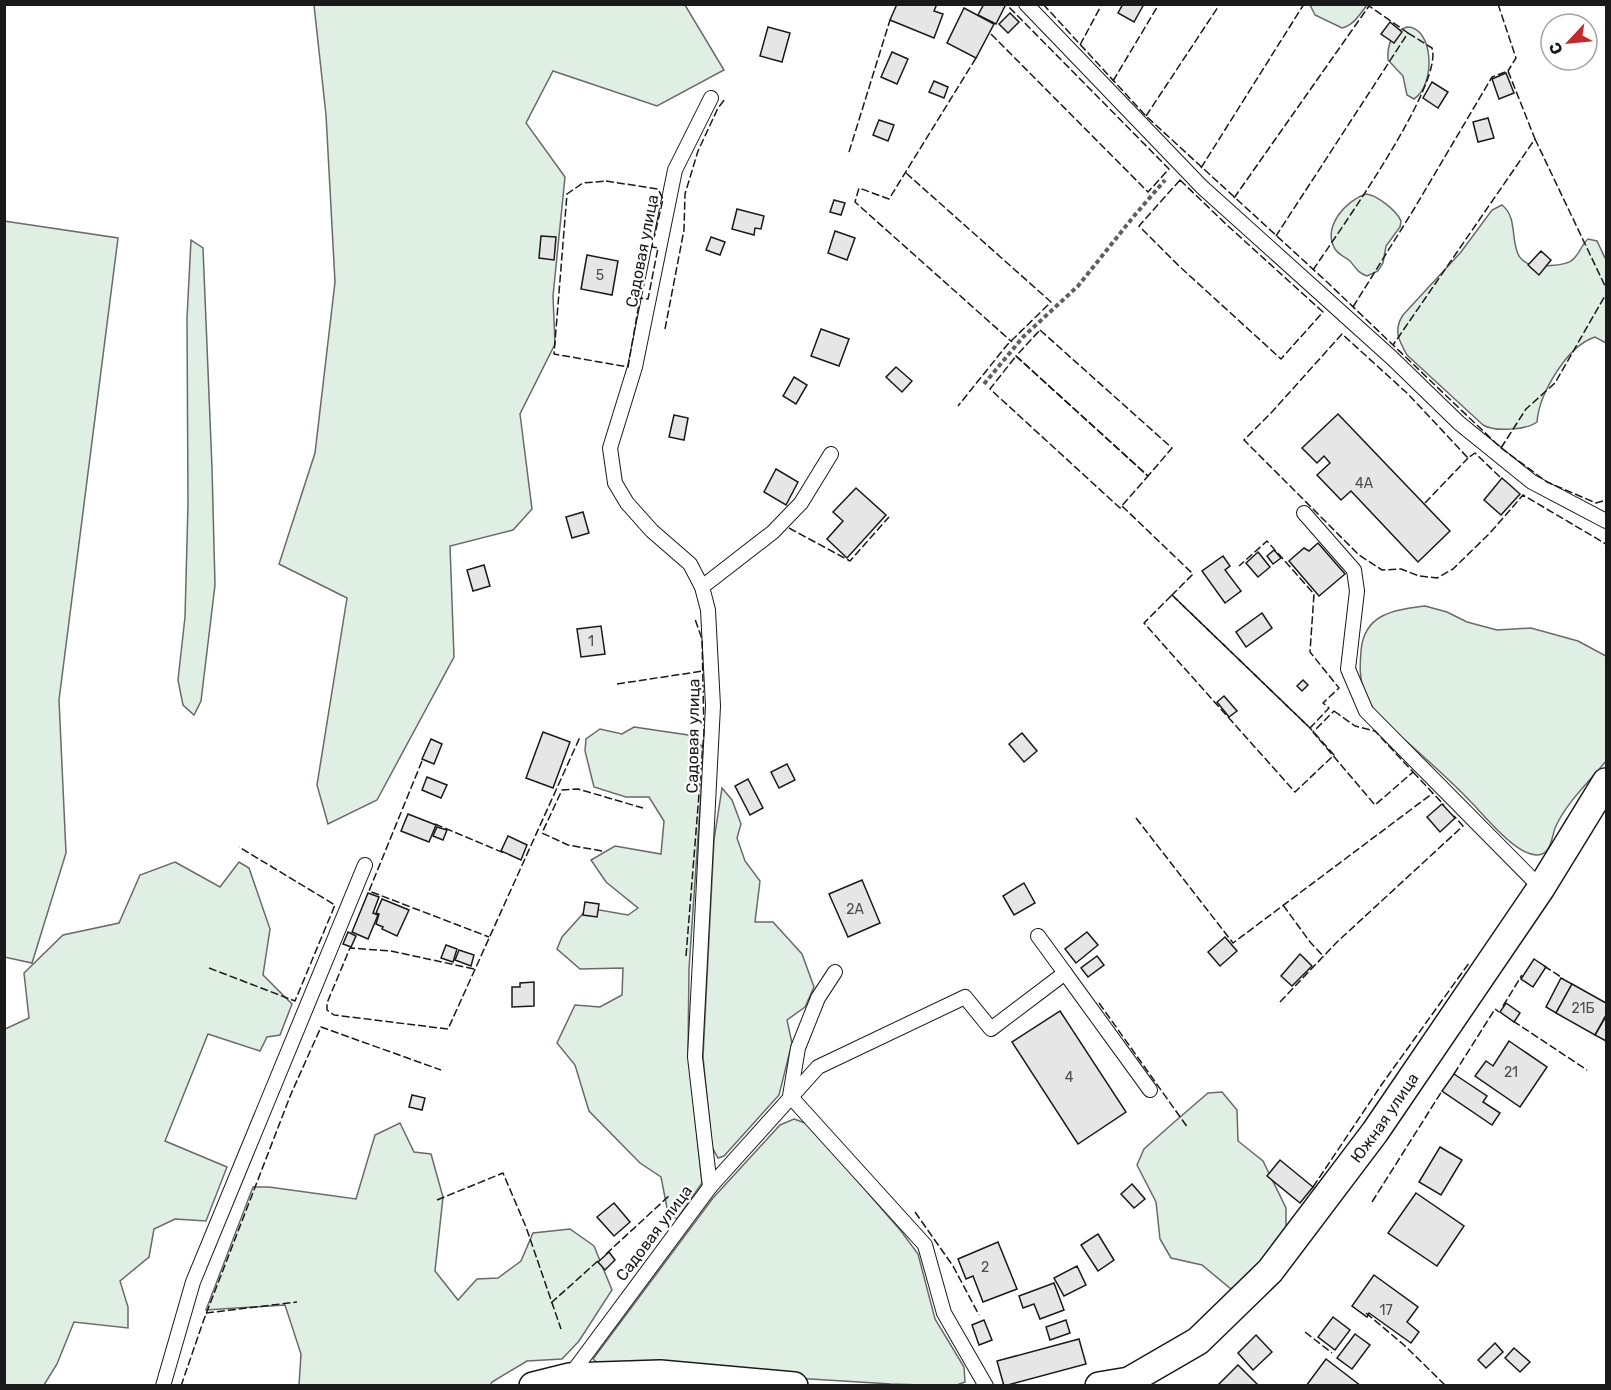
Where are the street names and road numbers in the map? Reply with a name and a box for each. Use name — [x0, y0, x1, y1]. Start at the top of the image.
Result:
street label: Садовая улица — [622, 193, 662, 309]
street label: Садовая улица — [683, 678, 703, 794]
street label: Южная улица — [1346, 1069, 1422, 1166]
street label: Садовая улица — [612, 1181, 696, 1285]

